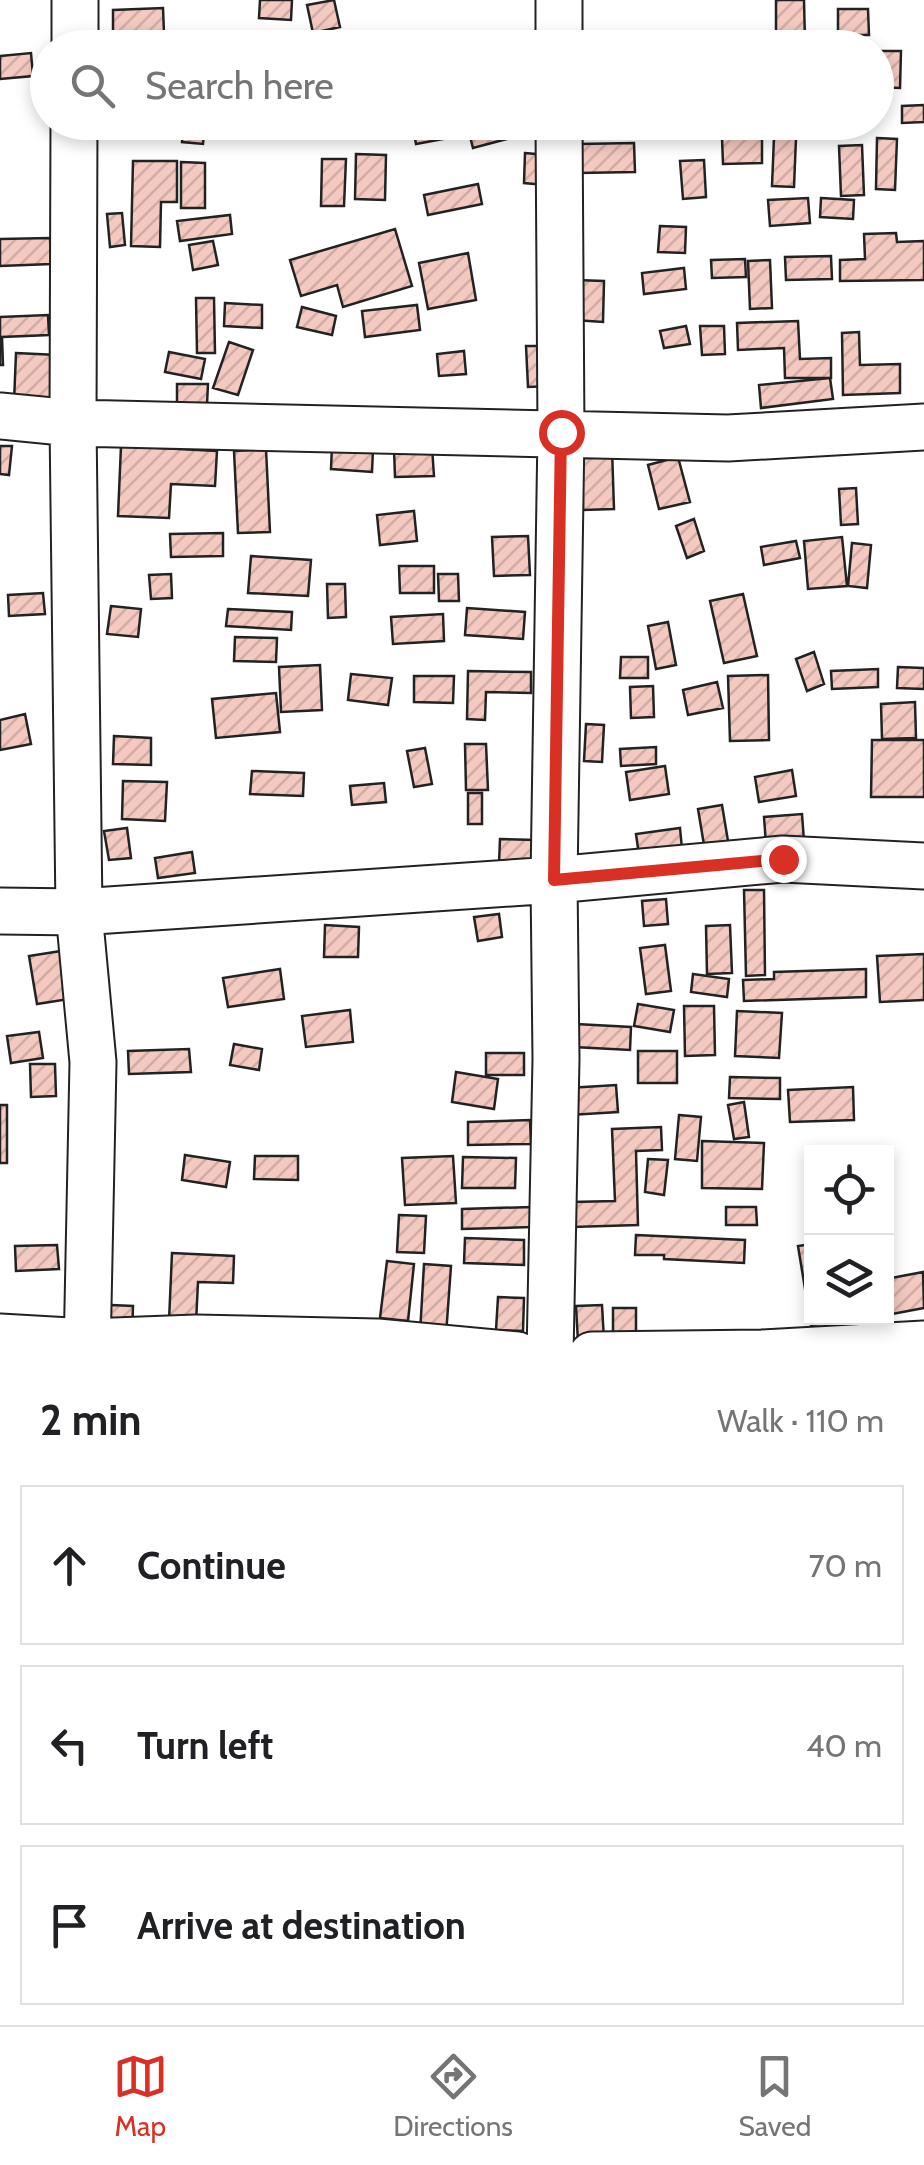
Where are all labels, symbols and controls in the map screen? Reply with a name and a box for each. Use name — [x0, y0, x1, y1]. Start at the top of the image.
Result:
search box — [30, 30, 894, 140]
icon: search — [65, 58, 120, 113]
text: Search here — [145, 62, 334, 109]
route start — [539, 410, 585, 456]
route end — [761, 837, 807, 883]
map controls — [804, 1145, 894, 1325]
button: locate — [804, 1145, 894, 1235]
button: layers — [804, 1235, 894, 1325]
text: 2 min — [40, 1394, 141, 1446]
text: Walk · 110 m — [717, 1401, 884, 1440]
icon: ahead — [42, 1538, 97, 1593]
text: Continue — [137, 1542, 286, 1589]
text: 70 m — [809, 1546, 882, 1585]
icon: left — [42, 1718, 97, 1773]
text: Turn left — [137, 1722, 273, 1769]
text: 40 m — [806, 1726, 882, 1765]
icon: arrive — [42, 1898, 97, 1953]
text: Arrive at destination — [137, 1902, 466, 1949]
tab: Map — [113, 2049, 168, 2143]
tab: Directions — [393, 2049, 513, 2143]
tab: Saved — [739, 2049, 811, 2143]

